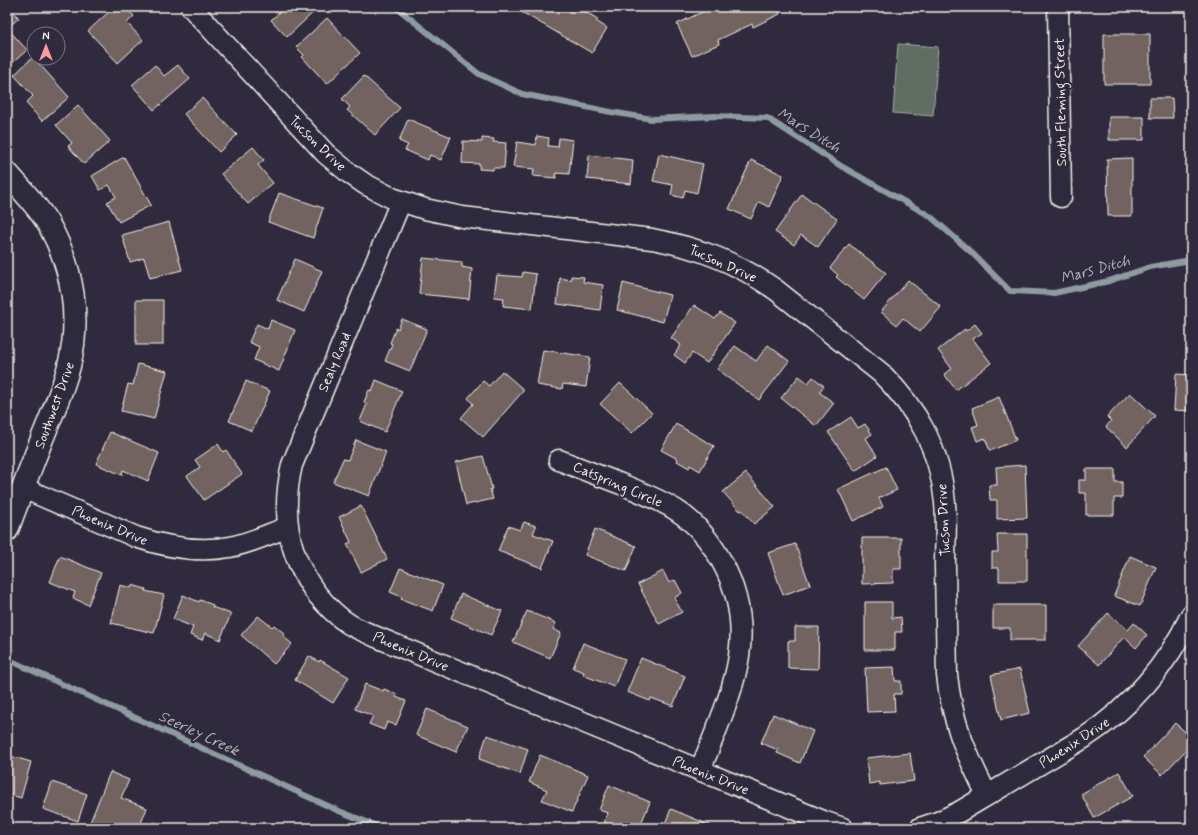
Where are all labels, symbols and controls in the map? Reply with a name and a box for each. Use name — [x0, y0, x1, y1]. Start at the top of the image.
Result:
north arrow — [26, 26, 66, 66]
text: N — [42, 30, 50, 44]
street label: South Fleming Street — [1051, 37, 1073, 166]
water label: Mars Ditch — [773, 104, 844, 158]
street label: Tucson Drive — [285, 112, 350, 175]
street label: Tucson Drive — [686, 241, 759, 287]
water label: Mars Ditch — [1058, 251, 1132, 289]
street label: Sealy Road — [314, 330, 356, 395]
street label: Southwest Drive — [31, 359, 79, 451]
street label: Catspring Circle — [570, 458, 665, 512]
street label: Tucson Drive — [933, 483, 955, 557]
street label: Phoenix Drive — [69, 502, 150, 550]
street label: Phoenix Drive — [370, 628, 451, 676]
water label: Seerley Creek — [155, 707, 243, 762]
street label: Phoenix Drive — [1036, 713, 1113, 772]
street label: Phoenix Drive — [670, 752, 751, 799]

